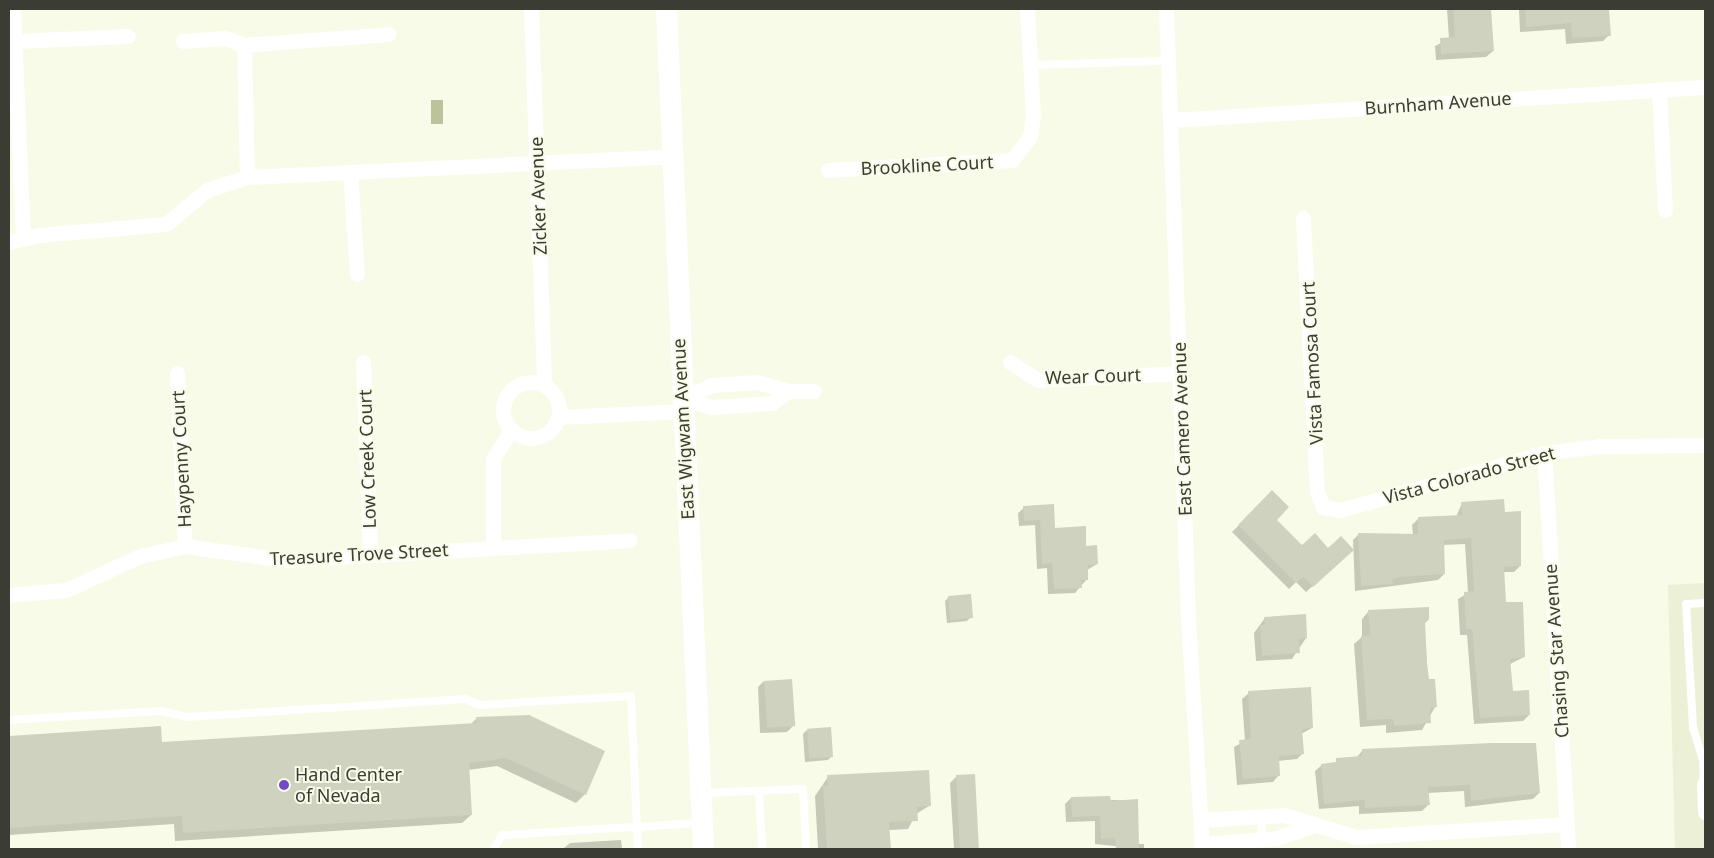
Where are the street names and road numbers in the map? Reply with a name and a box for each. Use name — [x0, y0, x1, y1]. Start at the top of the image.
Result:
street label: Burnham Avenue — [1364, 87, 1512, 119]
street label: Zicker Avenue — [525, 136, 551, 256]
street label: Brookline Court — [860, 151, 994, 179]
street label: Vista Famosa Court — [1297, 281, 1327, 445]
street label: East Wigwam Avenue — [667, 338, 699, 520]
street label: East Camero Avenue — [1168, 342, 1196, 516]
street label: Wear Court — [1045, 364, 1141, 388]
street label: Low Creek Court — [354, 389, 380, 529]
street label: Haypenny Court — [167, 390, 195, 528]
street label: Vista Colorado Street — [1381, 442, 1557, 508]
street label: Treasure Trove Street — [269, 539, 449, 569]
street label: Chasing Star Avenue — [1539, 563, 1573, 739]

